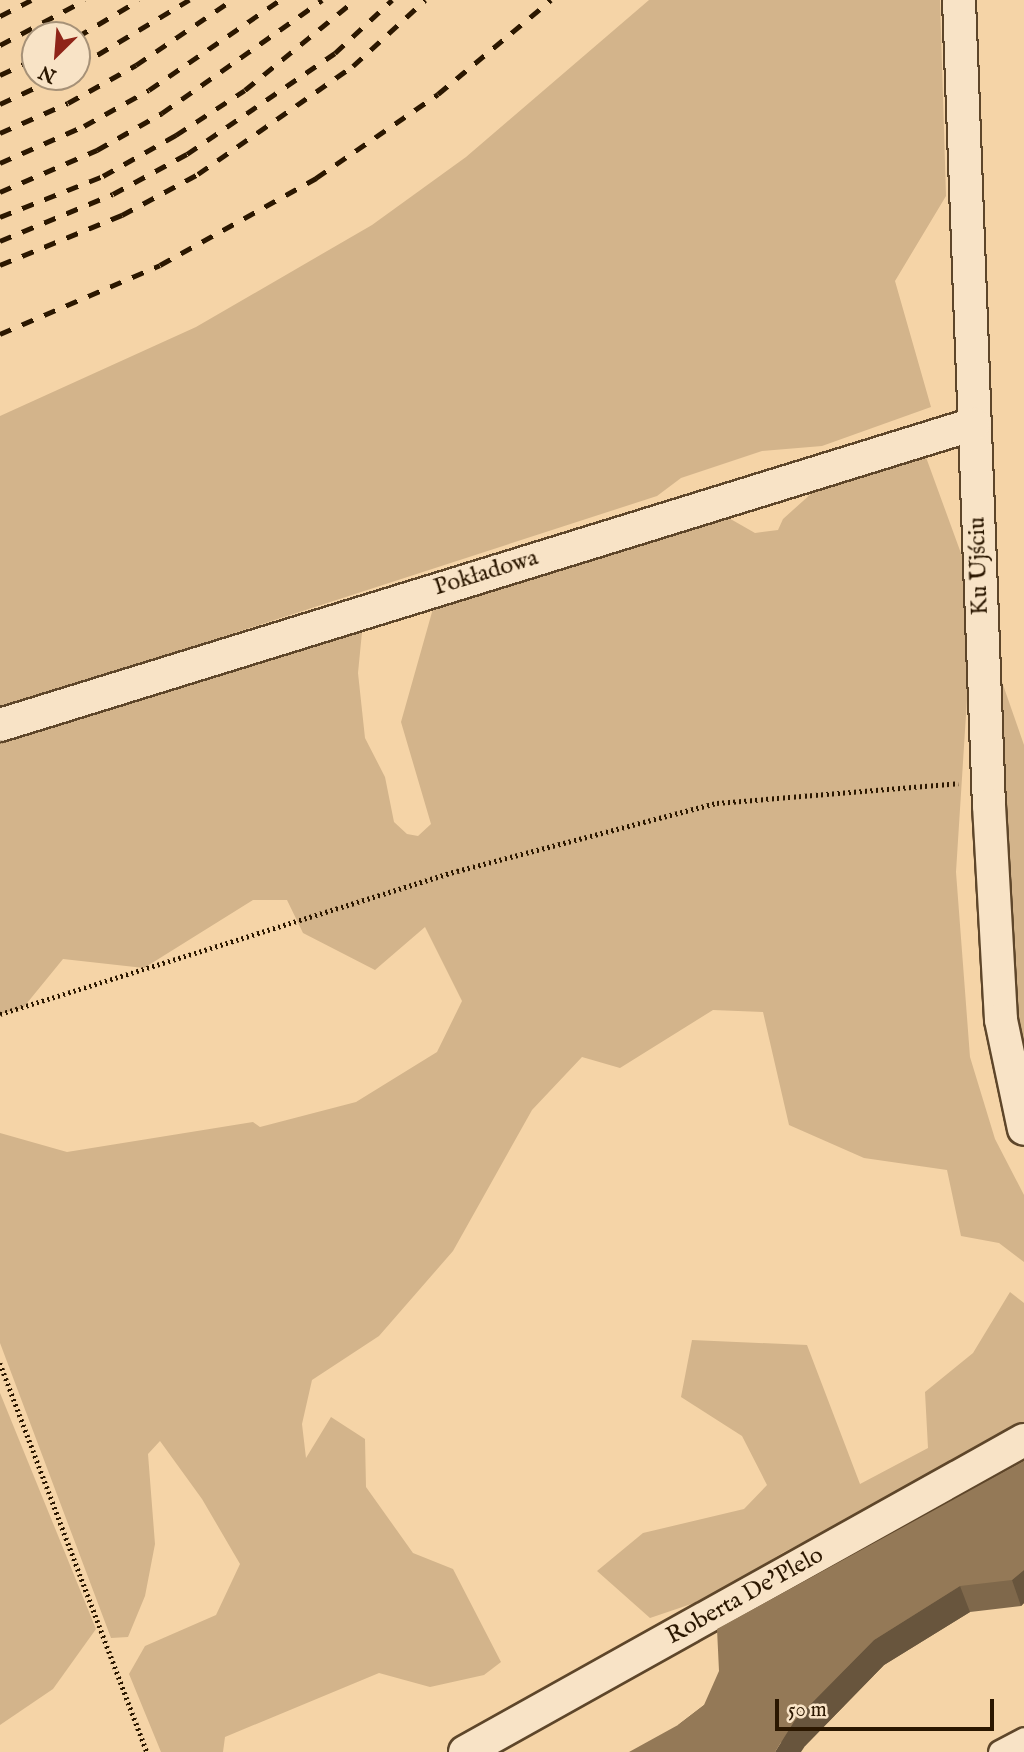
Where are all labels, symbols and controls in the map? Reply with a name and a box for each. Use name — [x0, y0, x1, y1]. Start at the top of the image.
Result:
north arrow — [21, 21, 91, 91]
text: N — [35, 59, 61, 88]
street label: Ku Ujściu — [963, 516, 995, 616]
street label: Pokładowa — [430, 543, 542, 603]
street label: Roberta De'Plelo — [661, 1541, 829, 1651]
scale bar — [779, 1686, 998, 1730]
text: 50 m — [788, 1697, 827, 1724]

